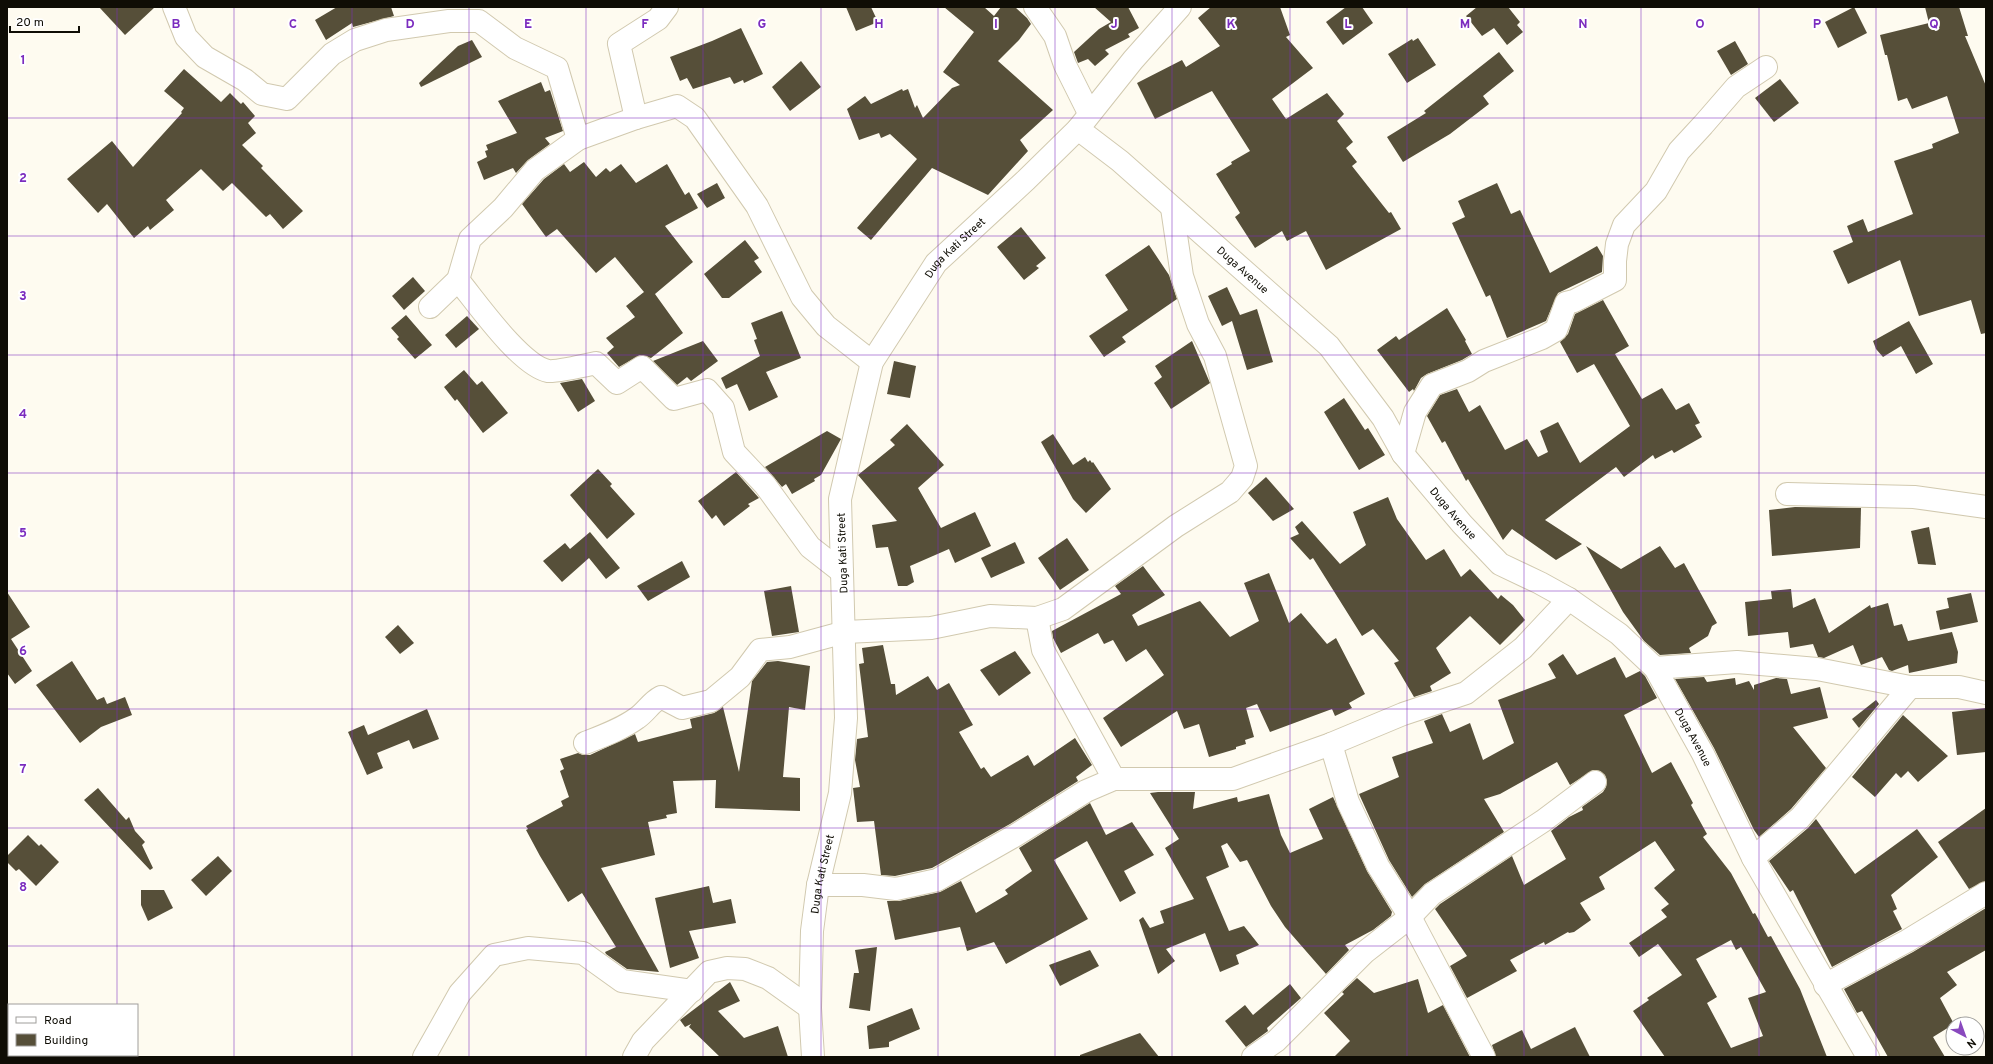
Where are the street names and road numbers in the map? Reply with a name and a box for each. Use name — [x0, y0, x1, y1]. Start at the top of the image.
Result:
street label: Duga Kati Street — [922, 215, 989, 281]
street label: Duga Avenue — [1213, 244, 1271, 297]
street label: Duga Avenue — [1426, 485, 1479, 543]
street label: Duga Kati Street — [835, 512, 851, 593]
street label: Duga Avenue — [1671, 706, 1714, 769]
street label: Duga Kati Street — [808, 833, 838, 915]

